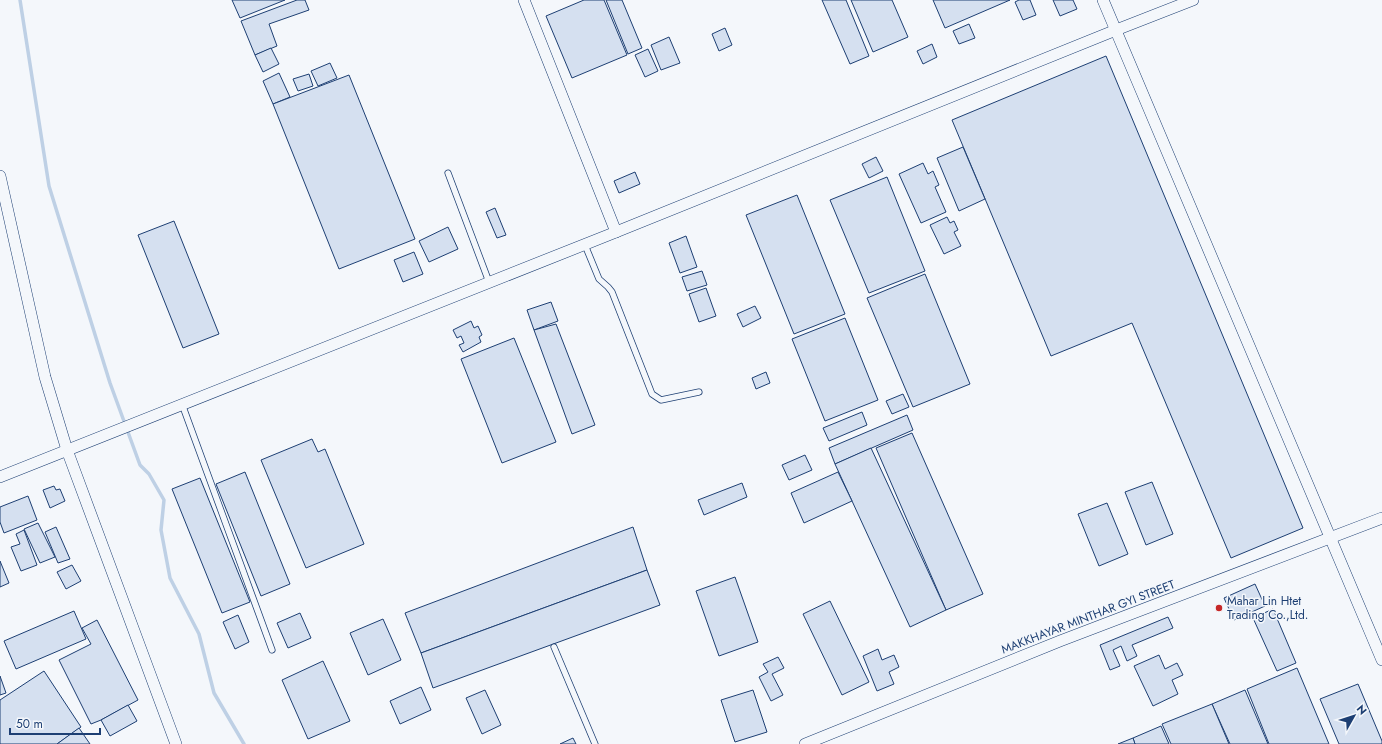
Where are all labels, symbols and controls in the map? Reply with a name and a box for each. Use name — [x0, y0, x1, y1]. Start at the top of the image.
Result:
street label: MAKKHAYAR MINTHAR GYI STREET — [998, 575, 1178, 659]
place label: Mahar Lin Htet Trading Co.,Ltd. — [1227, 592, 1308, 624]
marker: Mahar Lin Htet Trading Co.,Ltd. — [1214, 603, 1224, 613]
north arrow — [1334, 696, 1374, 736]
text: N — [1353, 701, 1371, 718]
scale bar — [10, 710, 100, 736]
text: 50 m — [16, 715, 43, 733]

